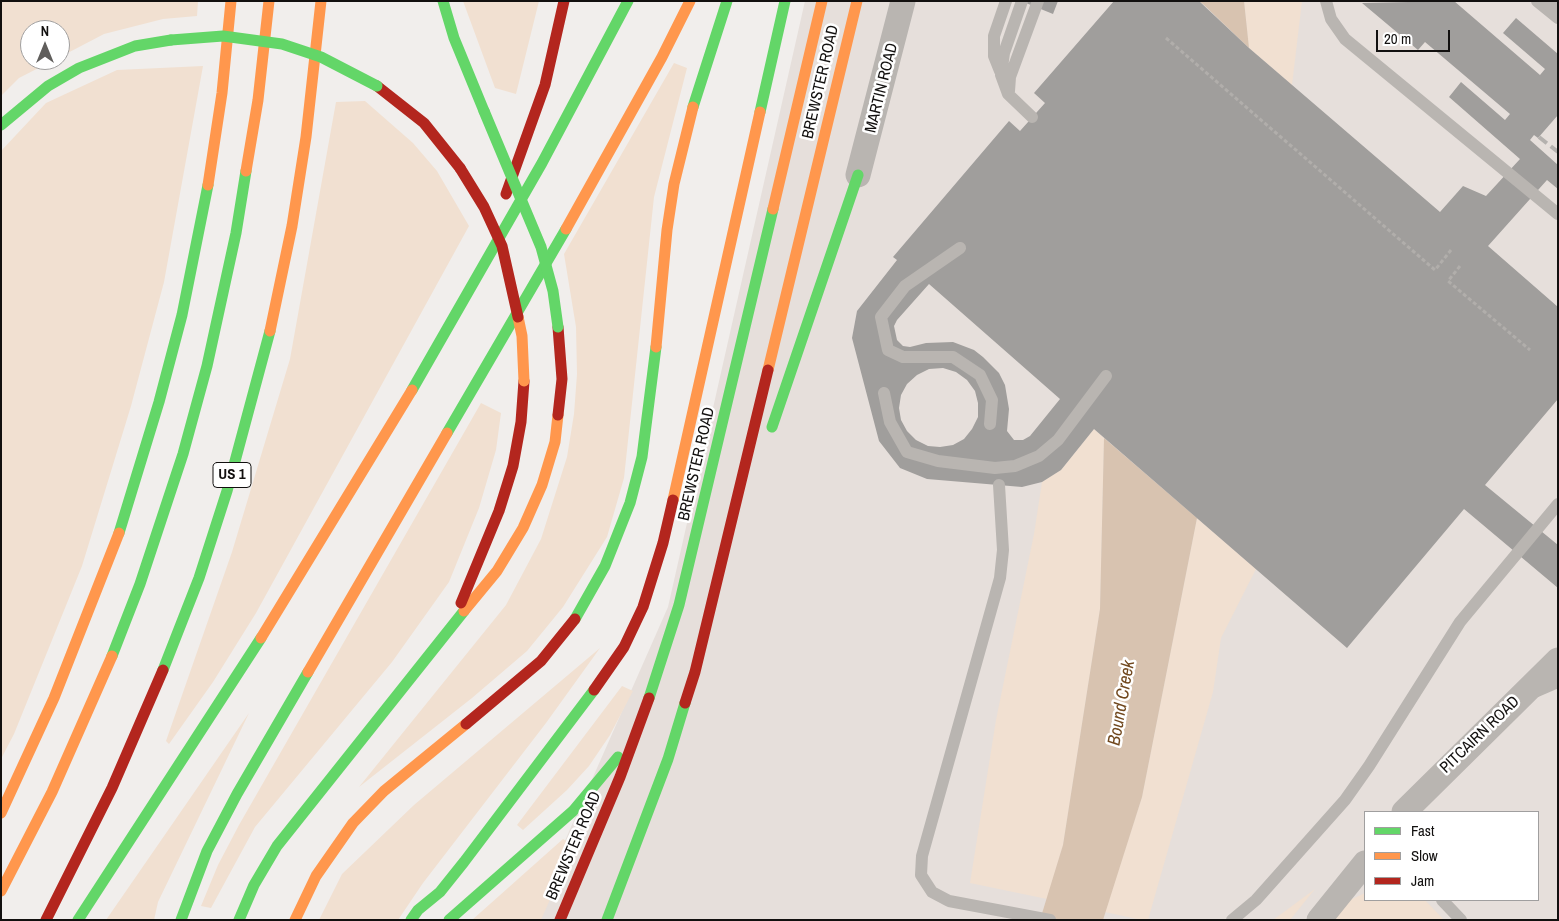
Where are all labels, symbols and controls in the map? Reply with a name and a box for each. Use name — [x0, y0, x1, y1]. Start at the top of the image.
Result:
north arrow — [20, 20, 70, 70]
scale bar — [1379, 20, 1453, 52]
text: N — [41, 22, 49, 40]
street label: BREWSTER ROAD — [799, 23, 843, 141]
text: 20 m — [1384, 28, 1411, 49]
street label: MARTIN ROAD — [862, 41, 902, 135]
street label: BREWSTER ROAD — [675, 405, 719, 523]
road number: US 1 — [213, 462, 251, 488]
water label: Bound Creek — [1104, 659, 1140, 747]
street label: PITCAIRN ROAD — [1436, 692, 1524, 778]
street label: BREWSTER ROAD — [543, 789, 605, 903]
legend — [1364, 811, 1539, 901]
text: Fast — [1411, 820, 1434, 841]
text: Slow — [1411, 845, 1438, 866]
text: Jam — [1411, 870, 1434, 891]

